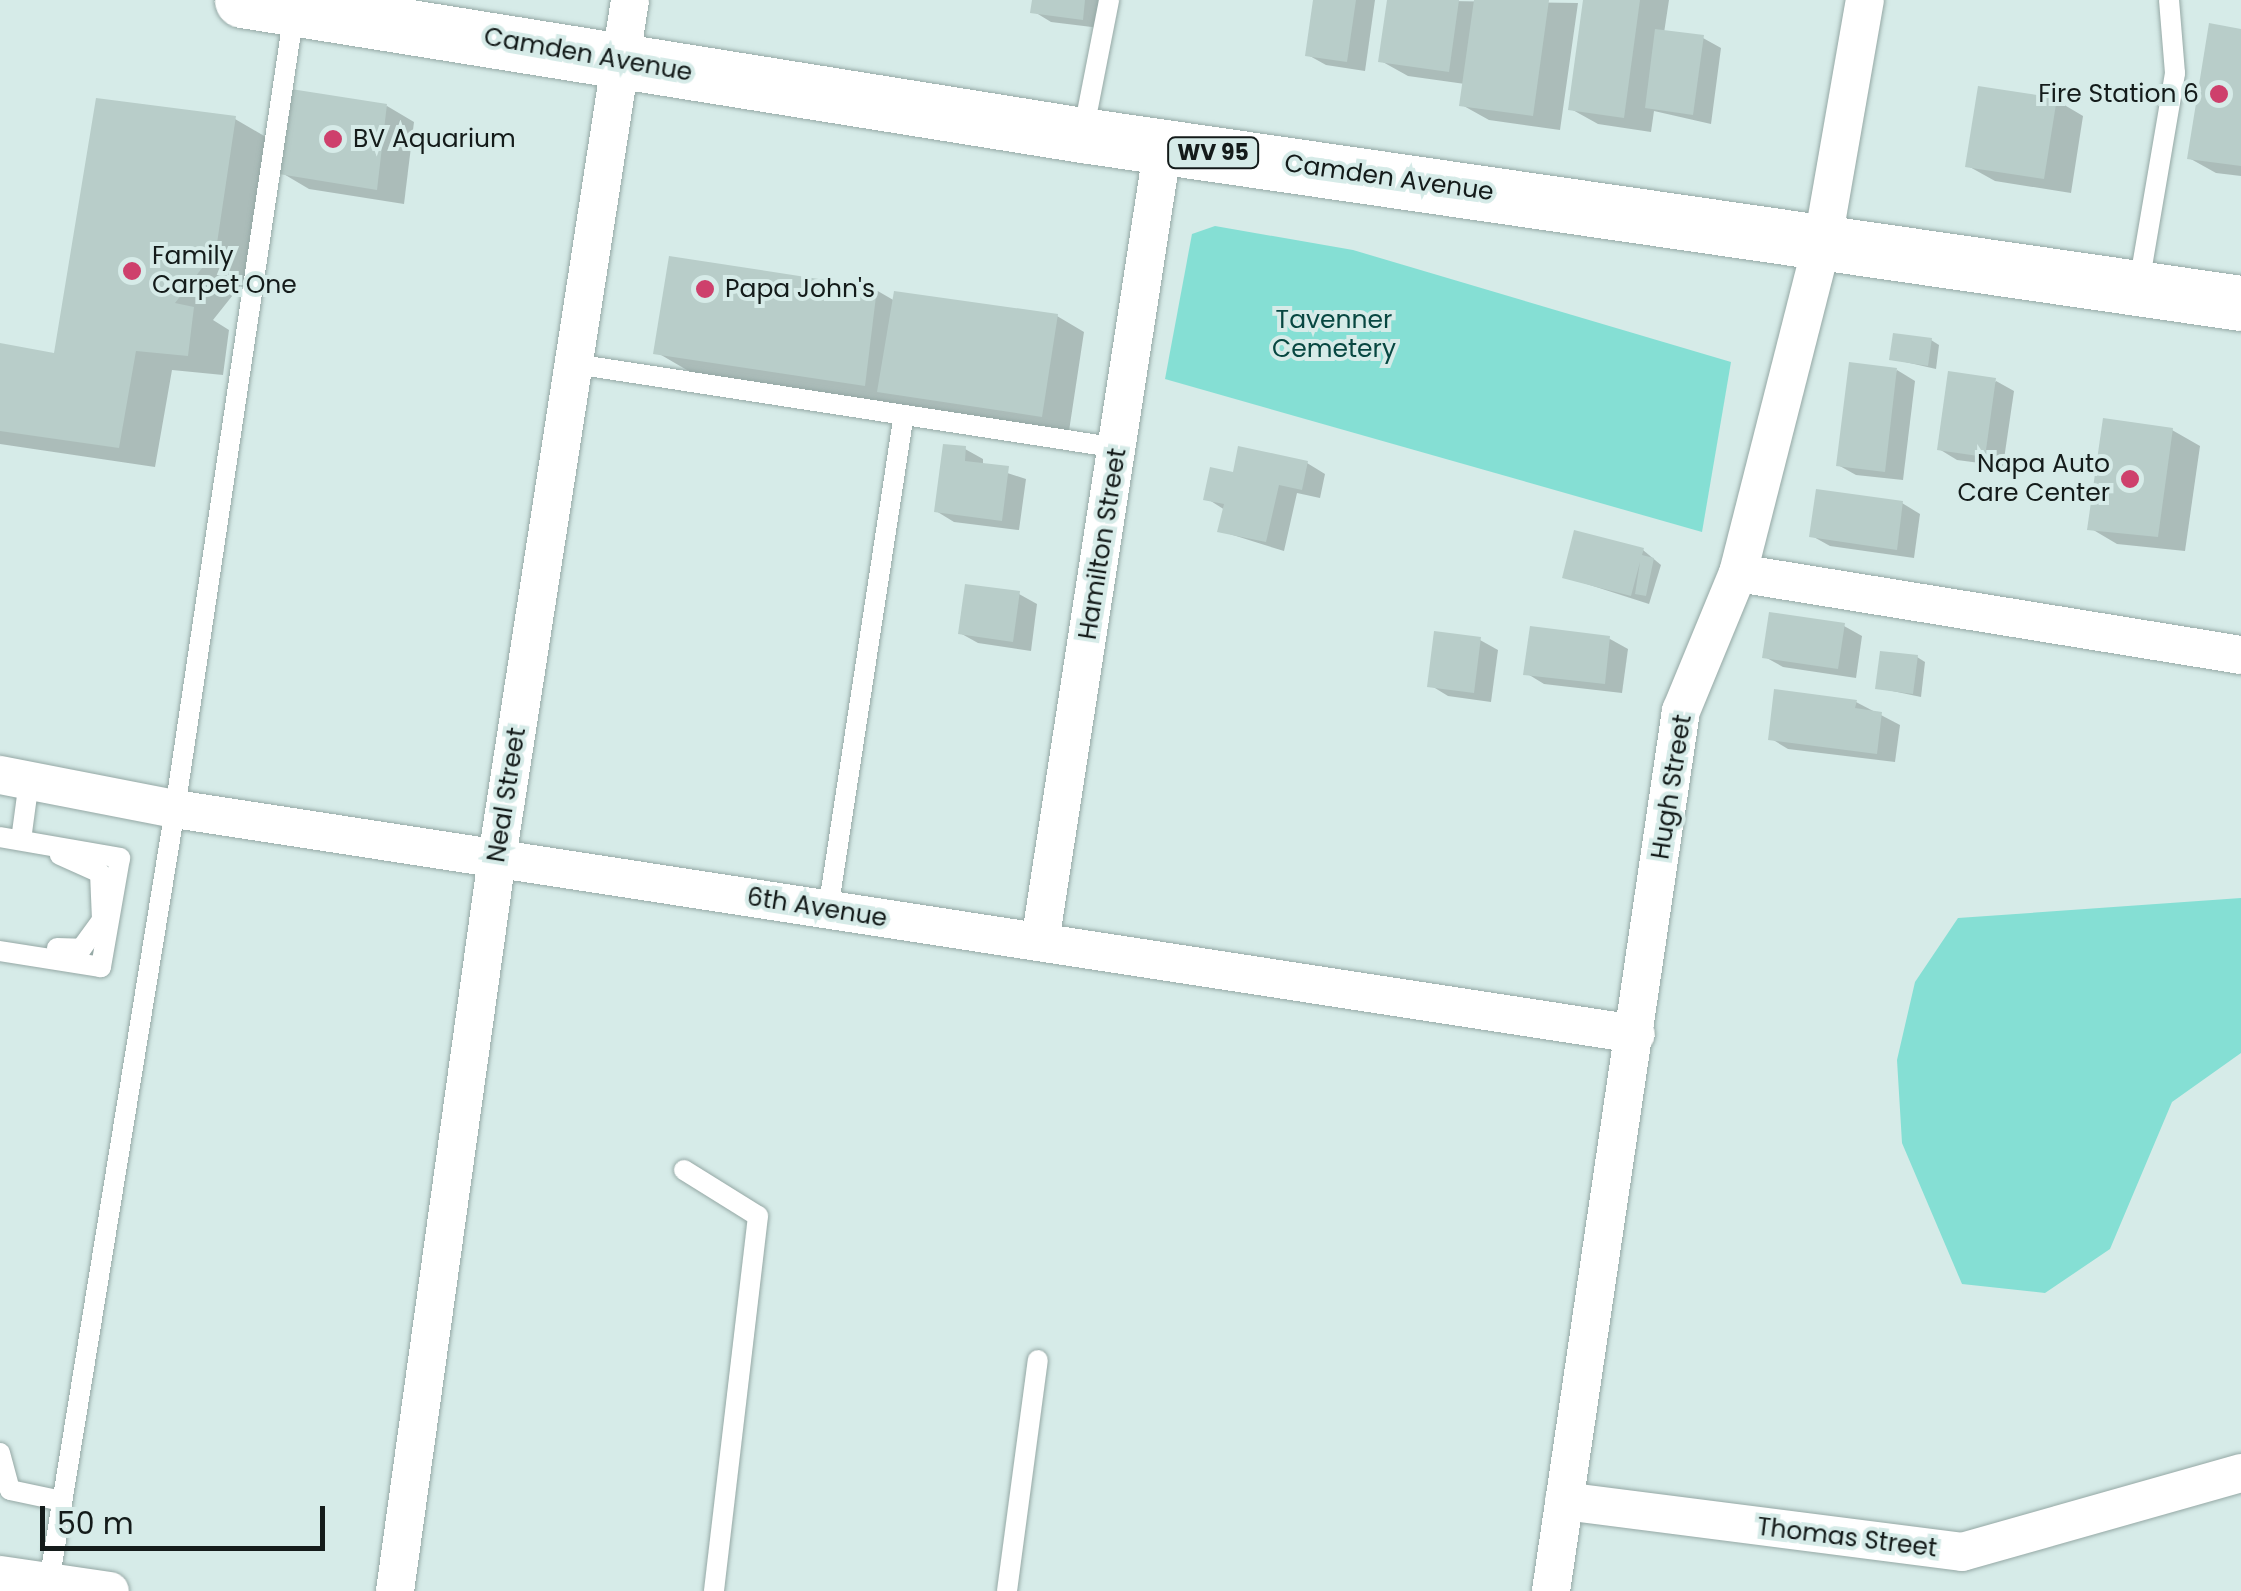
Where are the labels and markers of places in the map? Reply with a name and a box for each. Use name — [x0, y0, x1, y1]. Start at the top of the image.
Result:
place label: Fire Station 6 — [2038, 79, 2199, 109]
marker: Fire Station 6 — [2208, 83, 2230, 105]
place label: BV Aquarium — [353, 124, 516, 154]
marker: BV Aquarium — [322, 128, 344, 150]
place label: Family Carpet One — [152, 242, 297, 301]
marker: Family Carpet One — [121, 260, 143, 282]
place label: Papa John's — [725, 274, 875, 304]
marker: Papa John's — [694, 278, 716, 300]
place label: Napa Auto Care Center — [1958, 450, 2110, 509]
marker: Napa Auto Care Center — [2119, 468, 2141, 490]

